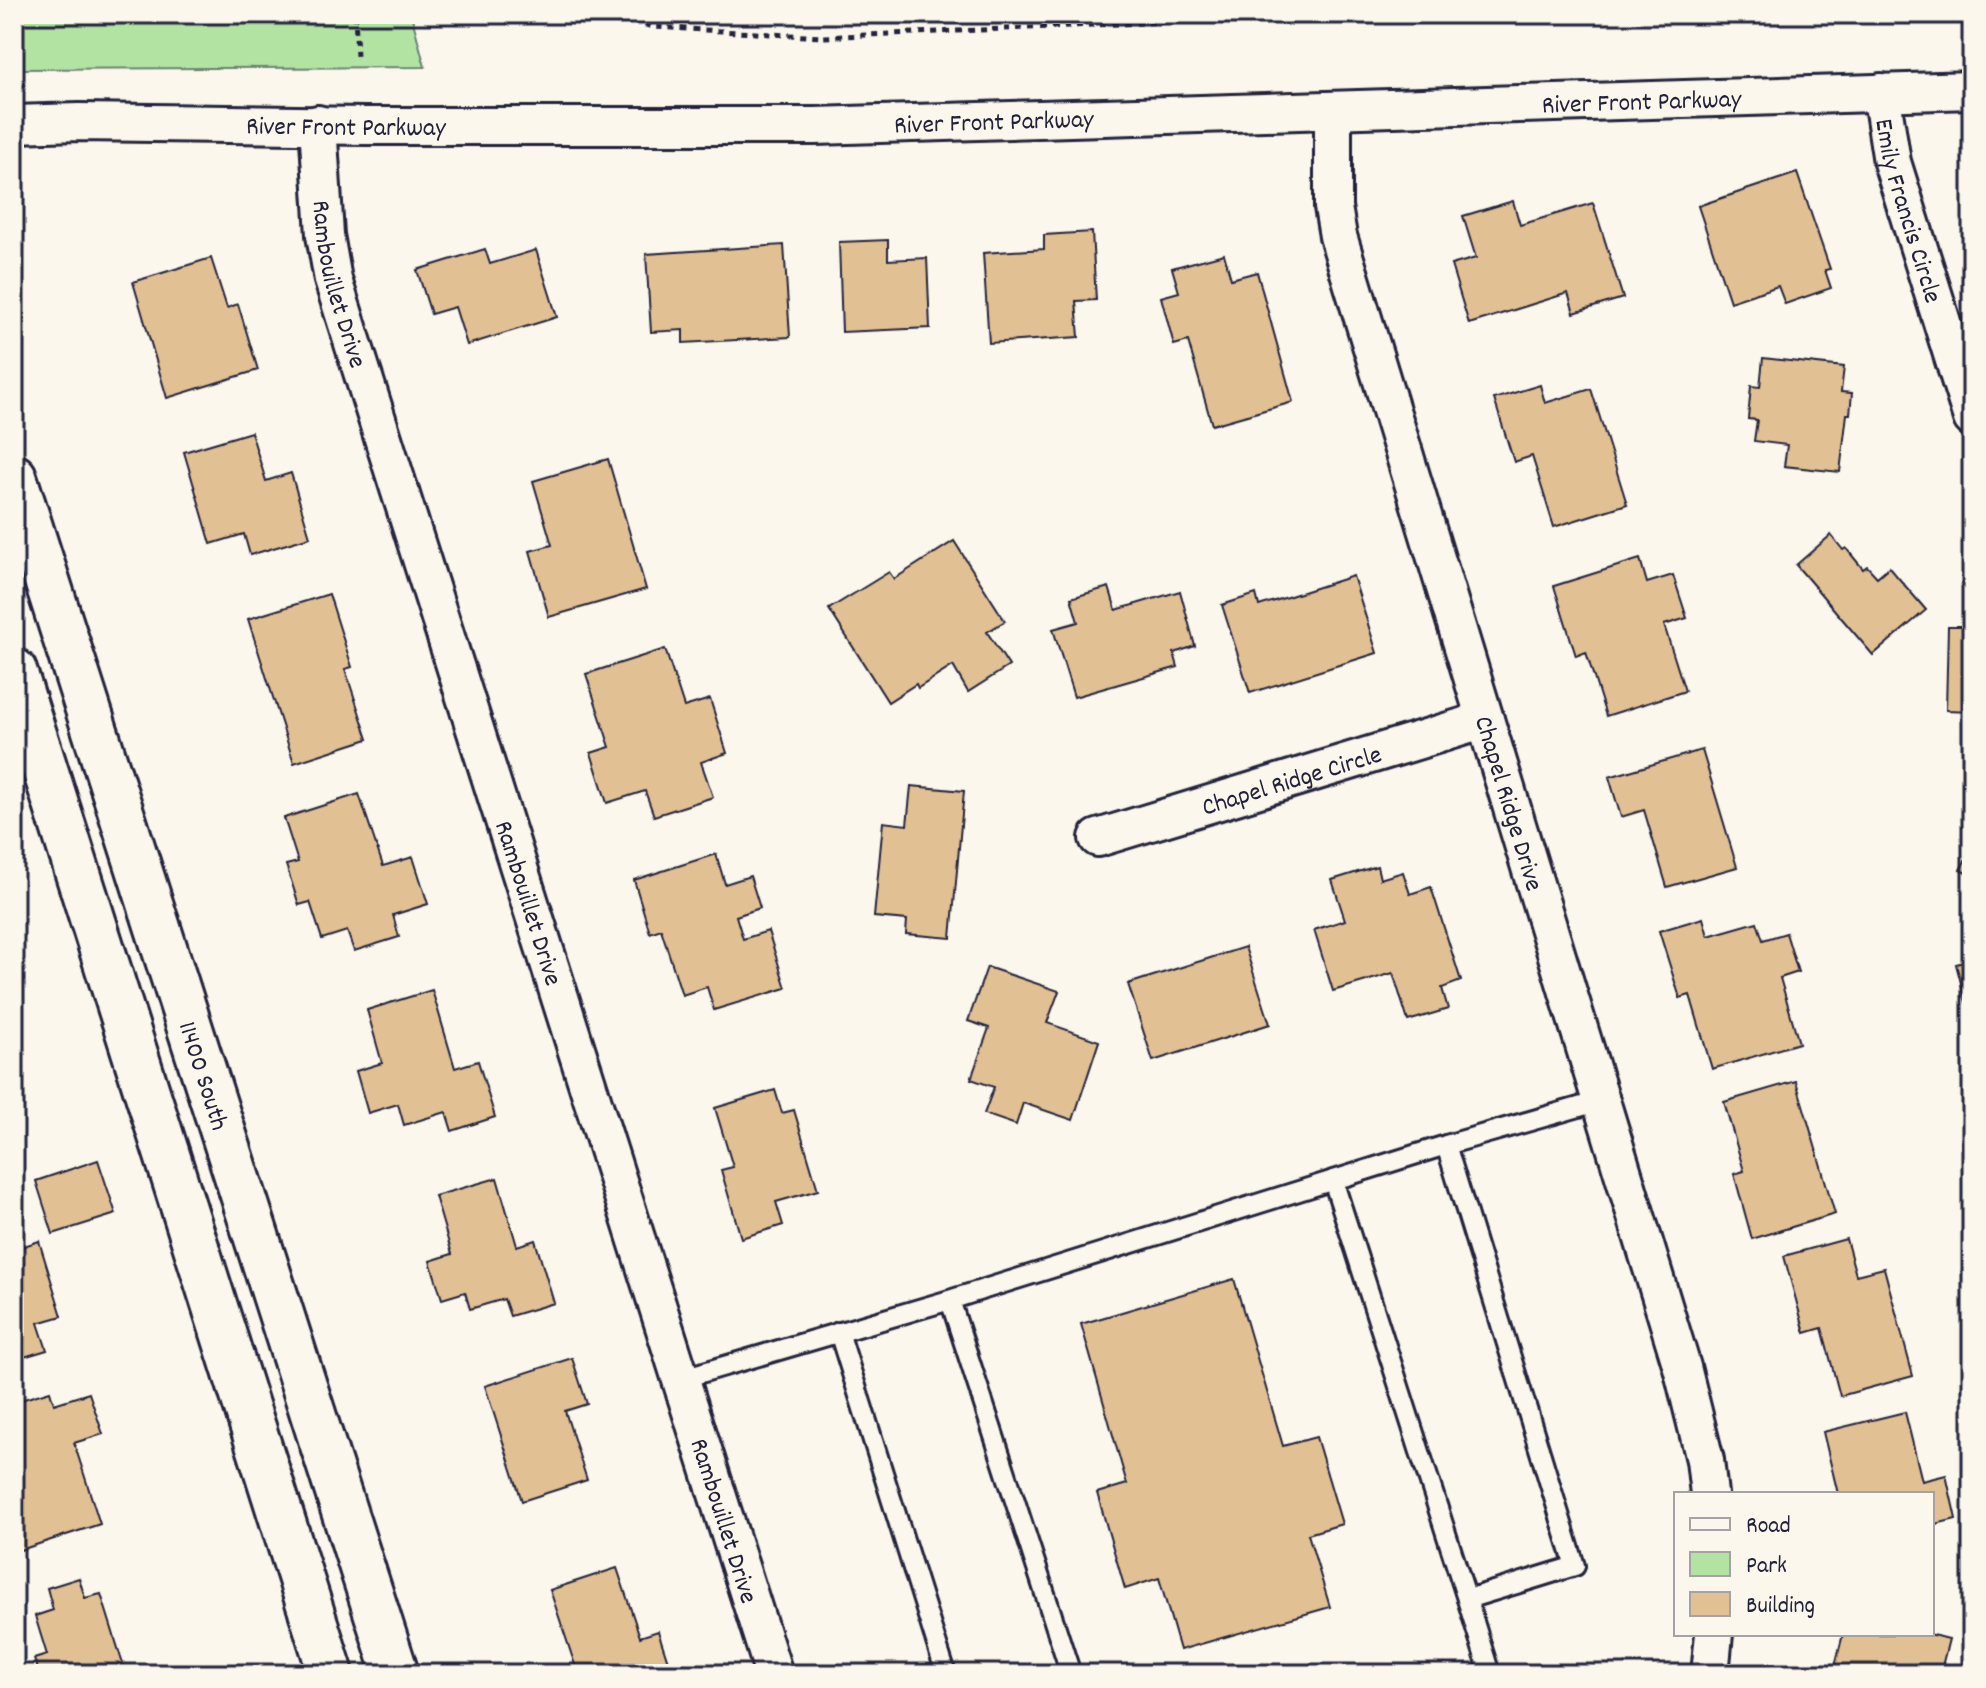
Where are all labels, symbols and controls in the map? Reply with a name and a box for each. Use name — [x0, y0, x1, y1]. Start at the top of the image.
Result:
street label: River Front Parkway — [1541, 82, 1742, 125]
street label: River Front Parkway — [894, 102, 1095, 146]
street label: River Front Parkway — [246, 109, 446, 148]
street label: Emily Francis Circle — [1863, 116, 1950, 308]
street label: Rambouillet Drive — [301, 199, 375, 373]
street label: Chapel Ridge Drive — [1463, 712, 1551, 896]
street label: Chapel Ridge Circle — [1198, 738, 1387, 827]
street label: Rambouillet Drive — [483, 817, 570, 991]
street label: 11400 South — [167, 1017, 236, 1135]
street label: Rambouillet Drive — [679, 1434, 766, 1609]
legend — [1674, 1492, 1934, 1636]
text: Road — [1746, 1510, 1791, 1544]
text: Park — [1746, 1550, 1787, 1584]
text: Building — [1746, 1590, 1815, 1624]

